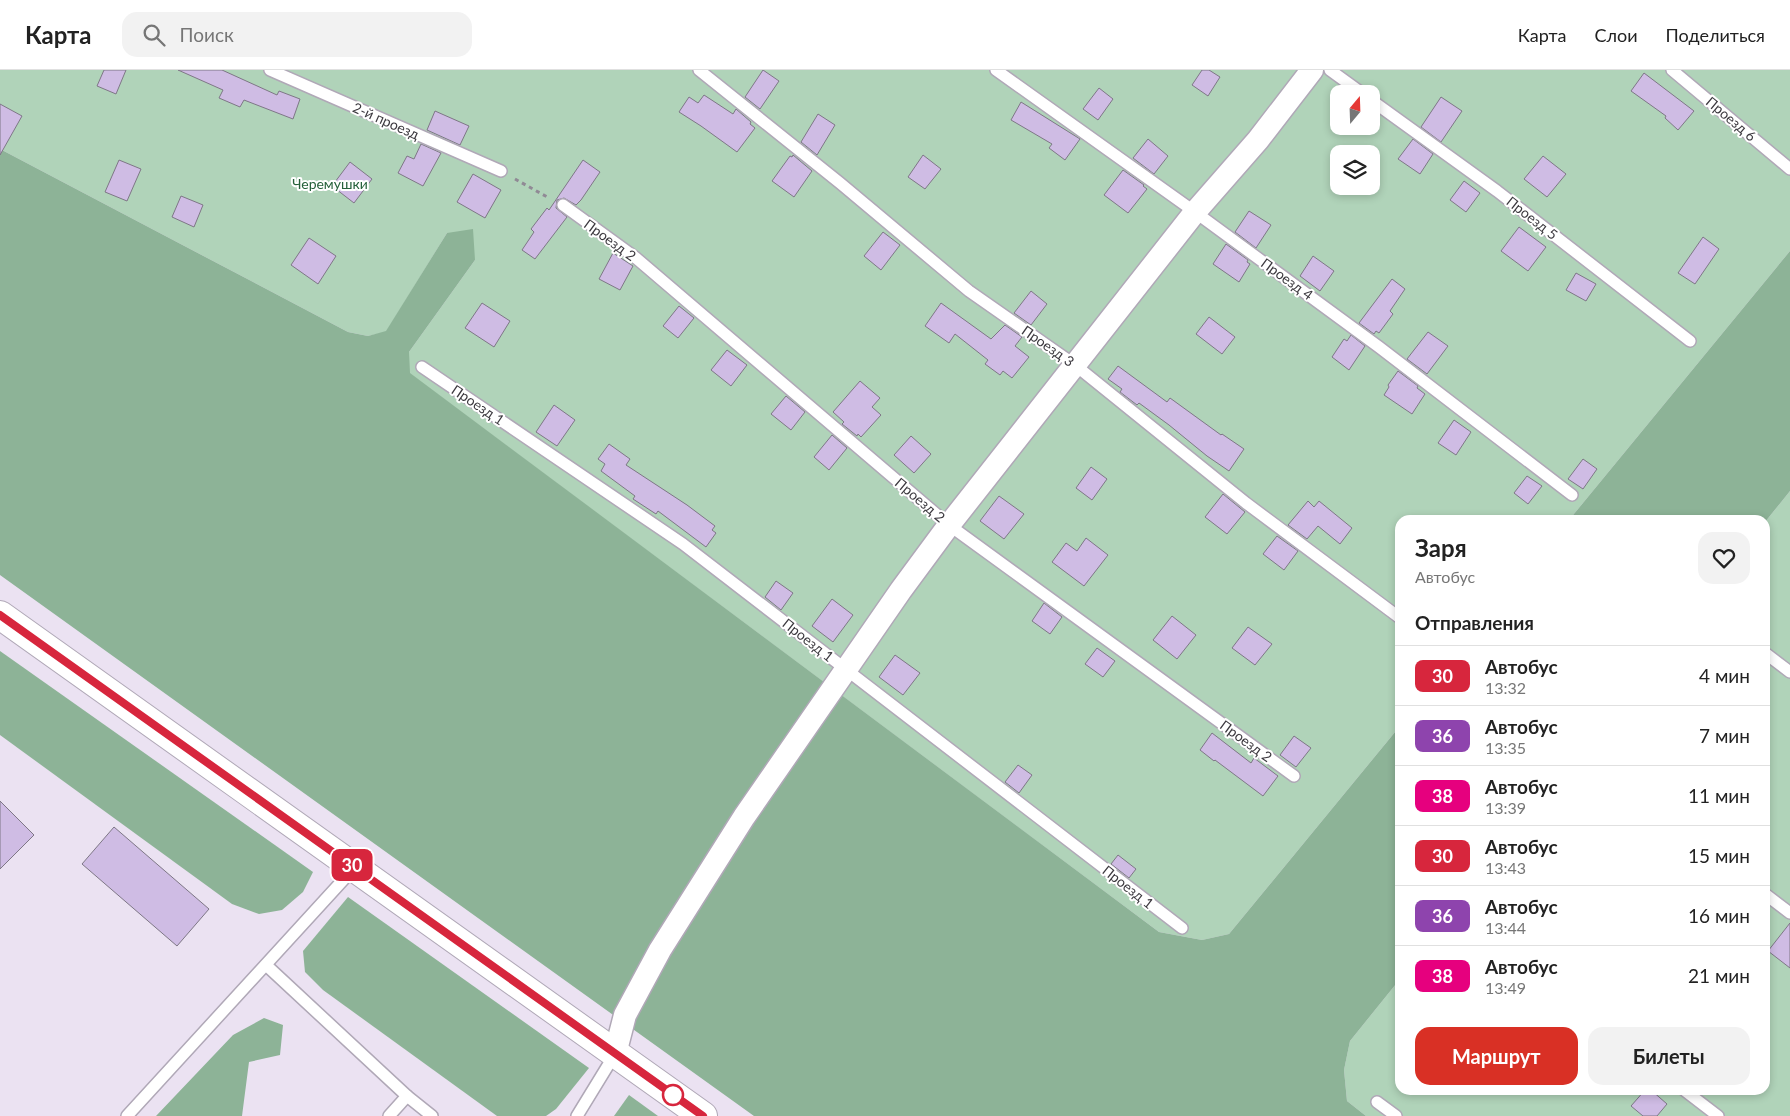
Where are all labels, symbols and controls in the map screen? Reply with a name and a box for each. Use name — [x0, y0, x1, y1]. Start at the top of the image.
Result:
search box — [122, 12, 472, 57]
text: Карта — [25, 20, 92, 49]
icon: search — [140, 21, 168, 49]
text: Поиск — [180, 23, 234, 46]
text: Карта — [1518, 24, 1566, 46]
text: Слои — [1594, 24, 1638, 46]
text: Поделиться — [1666, 24, 1765, 46]
north arrow — [1330, 85, 1380, 135]
map controls — [1330, 85, 1380, 195]
street label: Проезд 6 — [1703, 93, 1760, 144]
street label: 2-й проезд — [350, 98, 422, 143]
button: layers — [1330, 145, 1380, 195]
park label: Черемушки — [292, 175, 368, 192]
street label: Проезд 5 — [1503, 192, 1561, 243]
street label: Проезд 2 — [581, 215, 640, 264]
street label: Проезд 4 — [1258, 254, 1317, 303]
street label: Проезд 3 — [1019, 321, 1078, 370]
street label: Проезд 1 — [449, 381, 508, 428]
street label: Проезд 2 — [892, 474, 949, 525]
button: heart — [1698, 532, 1750, 584]
text: Заря — [1415, 533, 1467, 562]
text: Автобус — [1415, 567, 1475, 586]
text: Отправления — [1415, 611, 1534, 634]
street label: Проезд 1 — [779, 614, 837, 665]
text: Автобус — [1485, 655, 1558, 678]
text: 4 мин — [1699, 664, 1750, 687]
text: 30 — [1432, 665, 1453, 687]
text: 13:32 — [1485, 678, 1526, 697]
text: Автобус — [1485, 715, 1558, 738]
street label: Проезд 2 — [1217, 716, 1276, 765]
text: 7 мин — [1699, 724, 1750, 747]
text: 36 — [1432, 725, 1453, 747]
text: 13:35 — [1485, 738, 1526, 757]
text: Автобус — [1485, 775, 1558, 798]
text: 11 мин — [1688, 784, 1750, 807]
text: 38 — [1432, 785, 1453, 807]
text: 13:39 — [1485, 798, 1526, 817]
text: Автобус — [1485, 835, 1558, 858]
text: 15 мин — [1688, 844, 1750, 867]
text: 30 — [1432, 845, 1453, 867]
line badge: 30 — [330, 849, 374, 881]
text: 30 — [342, 854, 362, 876]
text: 13:43 — [1485, 858, 1526, 877]
street label: Проезд 1 — [1099, 861, 1157, 912]
text: Автобус — [1485, 895, 1558, 918]
text: 16 мин — [1688, 904, 1750, 927]
text: 36 — [1432, 905, 1453, 927]
text: 13:44 — [1485, 918, 1526, 937]
text: Автобус — [1485, 955, 1558, 978]
text: 21 мин — [1688, 964, 1750, 987]
text: 38 — [1432, 965, 1453, 987]
text: 13:49 — [1485, 978, 1526, 997]
button: Маршрут — [1415, 1027, 1578, 1085]
button: Билеты — [1588, 1027, 1750, 1085]
unlabelled marker — [662, 1084, 684, 1106]

